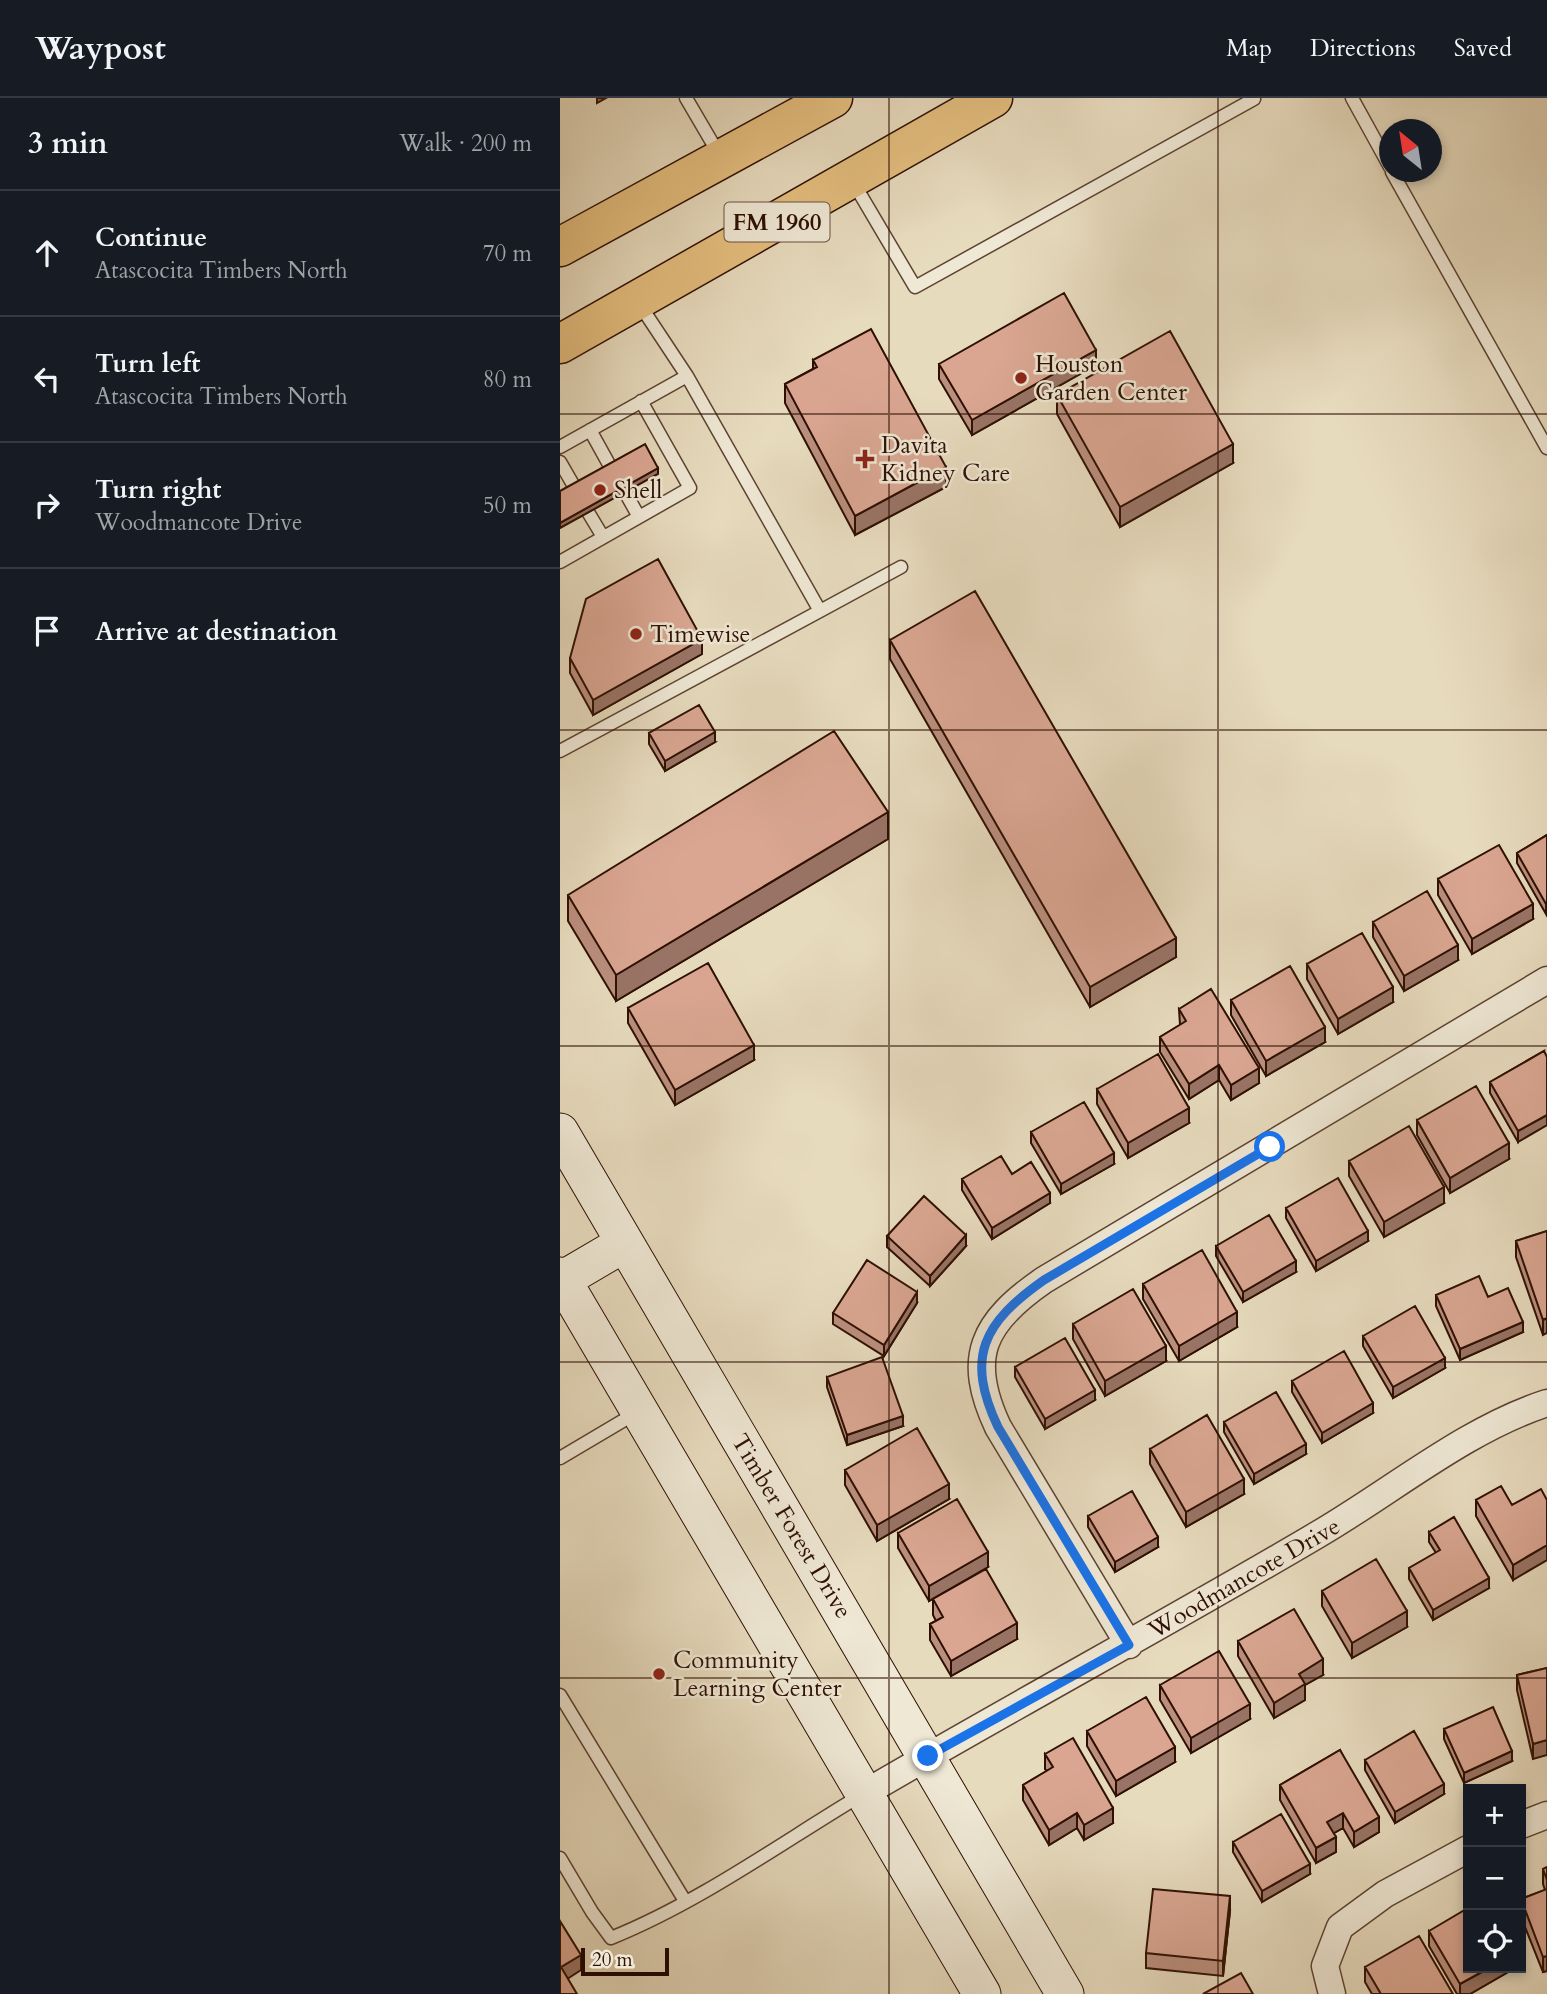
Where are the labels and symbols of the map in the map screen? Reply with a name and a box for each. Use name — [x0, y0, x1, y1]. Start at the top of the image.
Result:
north arrow — [1379, 119, 1442, 182]
road number: FM 1960 — [724, 203, 830, 242]
place label: Houston Garden Center — [1035, 348, 1187, 409]
marker: Houston Garden Center — [1013, 370, 1029, 386]
place label: Davita Kidney Care — [881, 429, 1010, 490]
marker: Davita Kidney Care — [855, 449, 875, 469]
place label: Shell — [614, 474, 662, 507]
marker: Shell — [592, 482, 608, 498]
place label: Timewise — [650, 618, 750, 651]
marker: Timewise — [628, 626, 644, 642]
route start — [1254, 1131, 1285, 1162]
street label: Timber Forest Drive — [723, 1428, 860, 1625]
street label: Woodmancote Drive — [1141, 1510, 1346, 1647]
place label: Community Learning Center — [673, 1644, 842, 1705]
marker: Community Learning Center — [651, 1666, 667, 1682]
route end — [912, 1740, 943, 1771]
scale bar — [581, 1945, 668, 1977]

